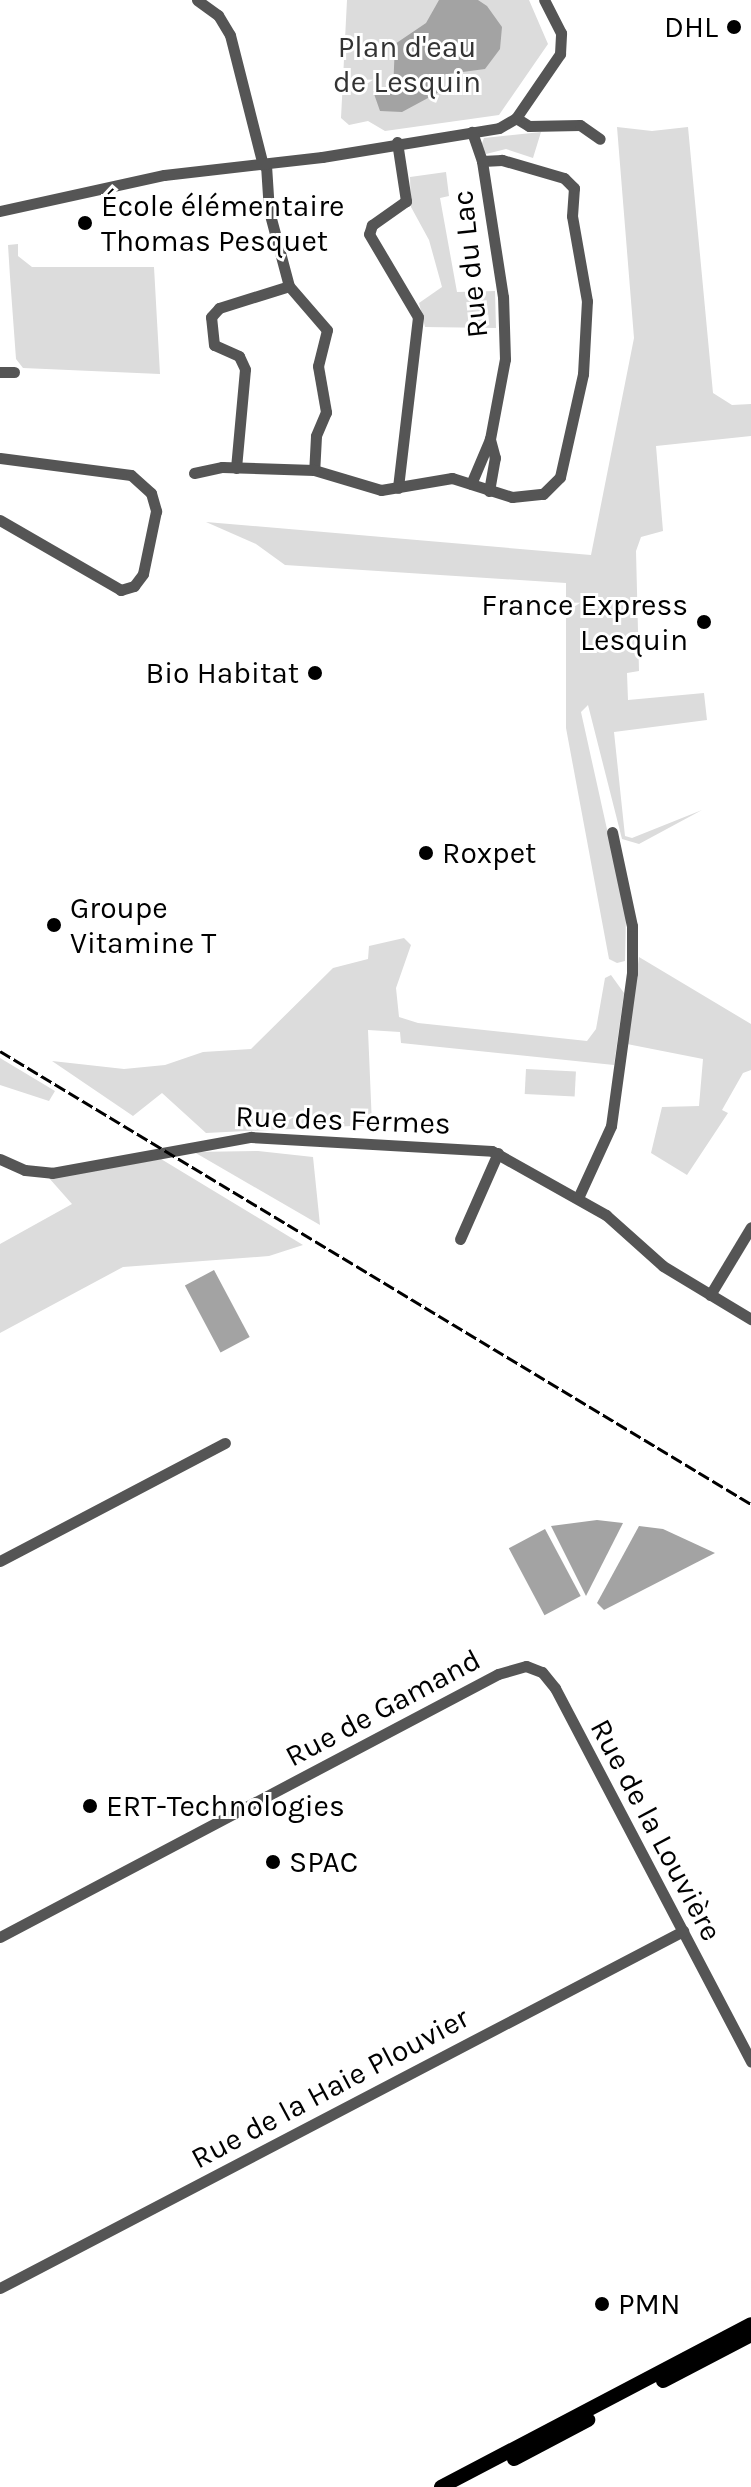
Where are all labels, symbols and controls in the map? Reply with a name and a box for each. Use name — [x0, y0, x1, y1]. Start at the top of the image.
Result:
place label: DHL — [664, 9, 718, 45]
marker: DHL — [725, 18, 743, 36]
park label: Plan d'eau de Lesquin — [333, 29, 481, 100]
place label: École élémentaire Thomas Pesquet — [101, 188, 344, 258]
street label: Rue du Lac — [444, 188, 496, 340]
marker: École élémentaire Thomas Pesquet — [76, 214, 94, 232]
place label: France Express Lesquin — [481, 587, 688, 658]
marker: France Express Lesquin — [695, 613, 713, 631]
place label: Bio Habitat — [146, 655, 299, 691]
marker: Bio Habitat — [306, 664, 324, 682]
place label: Roxpet — [442, 835, 536, 871]
marker: Roxpet — [417, 844, 435, 862]
place label: Groupe Vitamine T — [70, 890, 216, 960]
marker: Groupe Vitamine T — [45, 916, 63, 934]
street label: Rue des Fermes — [235, 1098, 451, 1142]
street label: Rue de Gamand — [279, 1641, 487, 1775]
street label: Rue de la Louvière — [582, 1713, 730, 1947]
place label: ERT-Technologies — [106, 1788, 345, 1824]
marker: ERT-Technologies — [81, 1797, 99, 1815]
place label: SPAC — [289, 1844, 358, 1880]
marker: SPAC — [264, 1853, 282, 1871]
street label: Rue de la Haie Plouvier — [185, 2000, 475, 2176]
place label: PMN — [618, 2286, 681, 2322]
marker: PMN — [593, 2295, 611, 2313]

